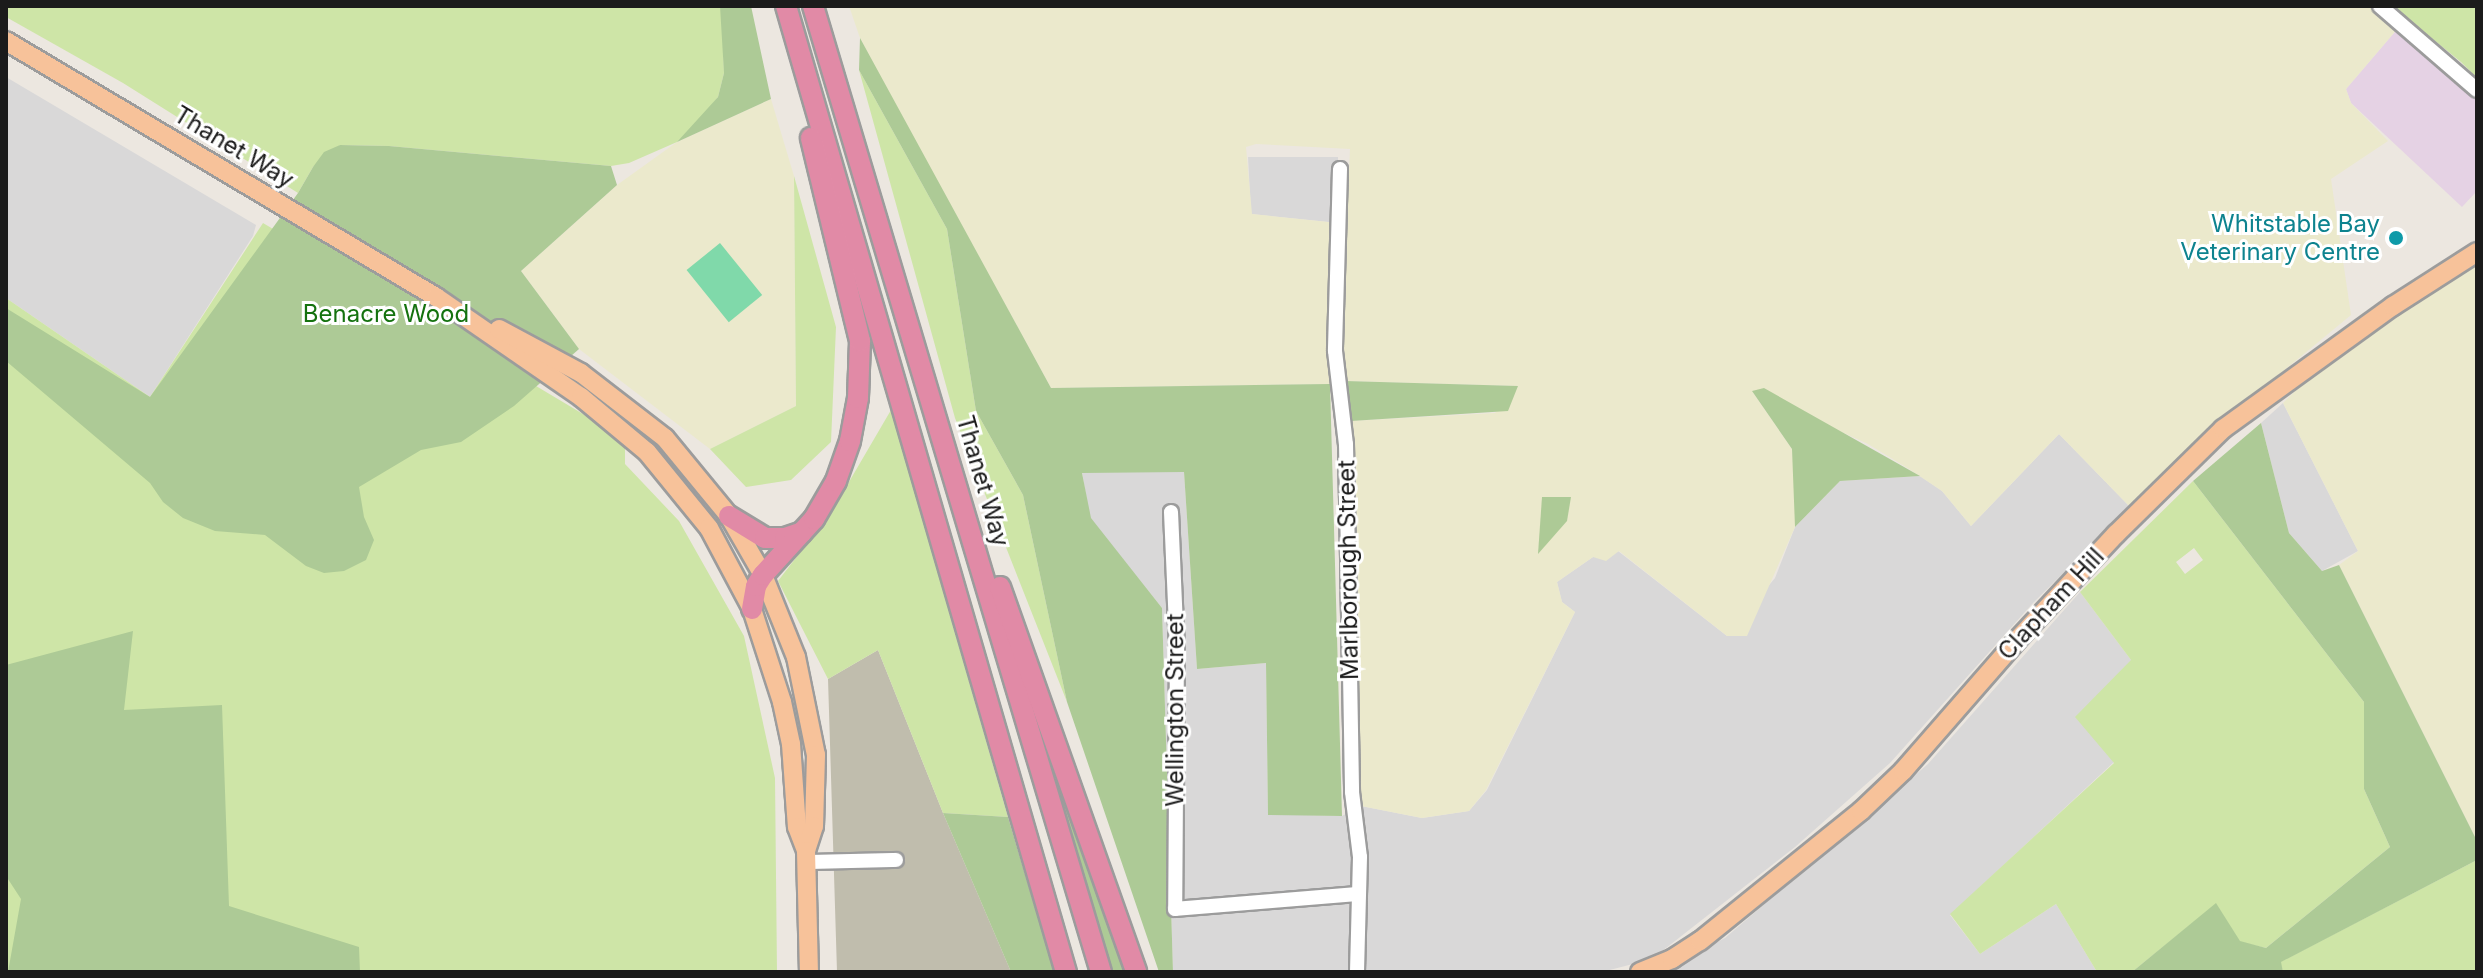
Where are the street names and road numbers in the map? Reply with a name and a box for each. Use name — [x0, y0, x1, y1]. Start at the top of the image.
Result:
street label: Thanet Way — [169, 100, 299, 194]
street label: Thanet Way — [951, 412, 1015, 550]
street label: Marlborough Street — [1332, 460, 1364, 680]
street label: Clapham Hill — [1992, 542, 2110, 666]
street label: Wellington Street — [1161, 613, 1189, 807]

